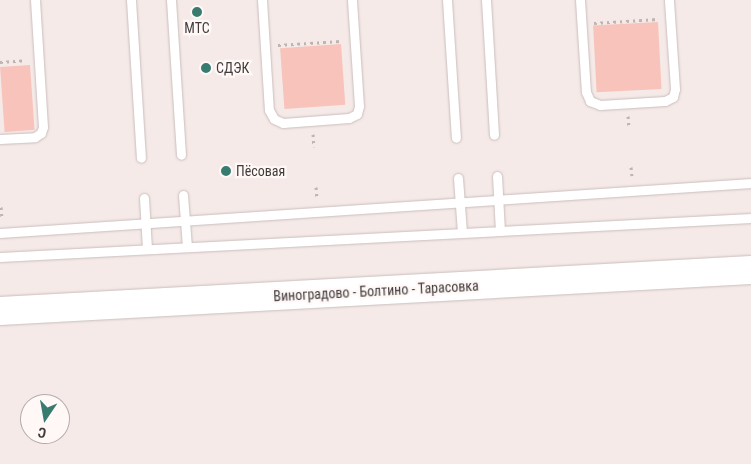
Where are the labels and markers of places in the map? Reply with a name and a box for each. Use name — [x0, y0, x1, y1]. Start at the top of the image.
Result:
marker: МТС — [191, 6, 203, 18]
place label: МТС — [184, 20, 210, 36]
place label: СДЭК — [216, 60, 249, 76]
marker: СДЭК — [200, 62, 212, 74]
place label: Пёсовая — [236, 163, 285, 179]
marker: Пёсовая — [220, 165, 232, 177]

